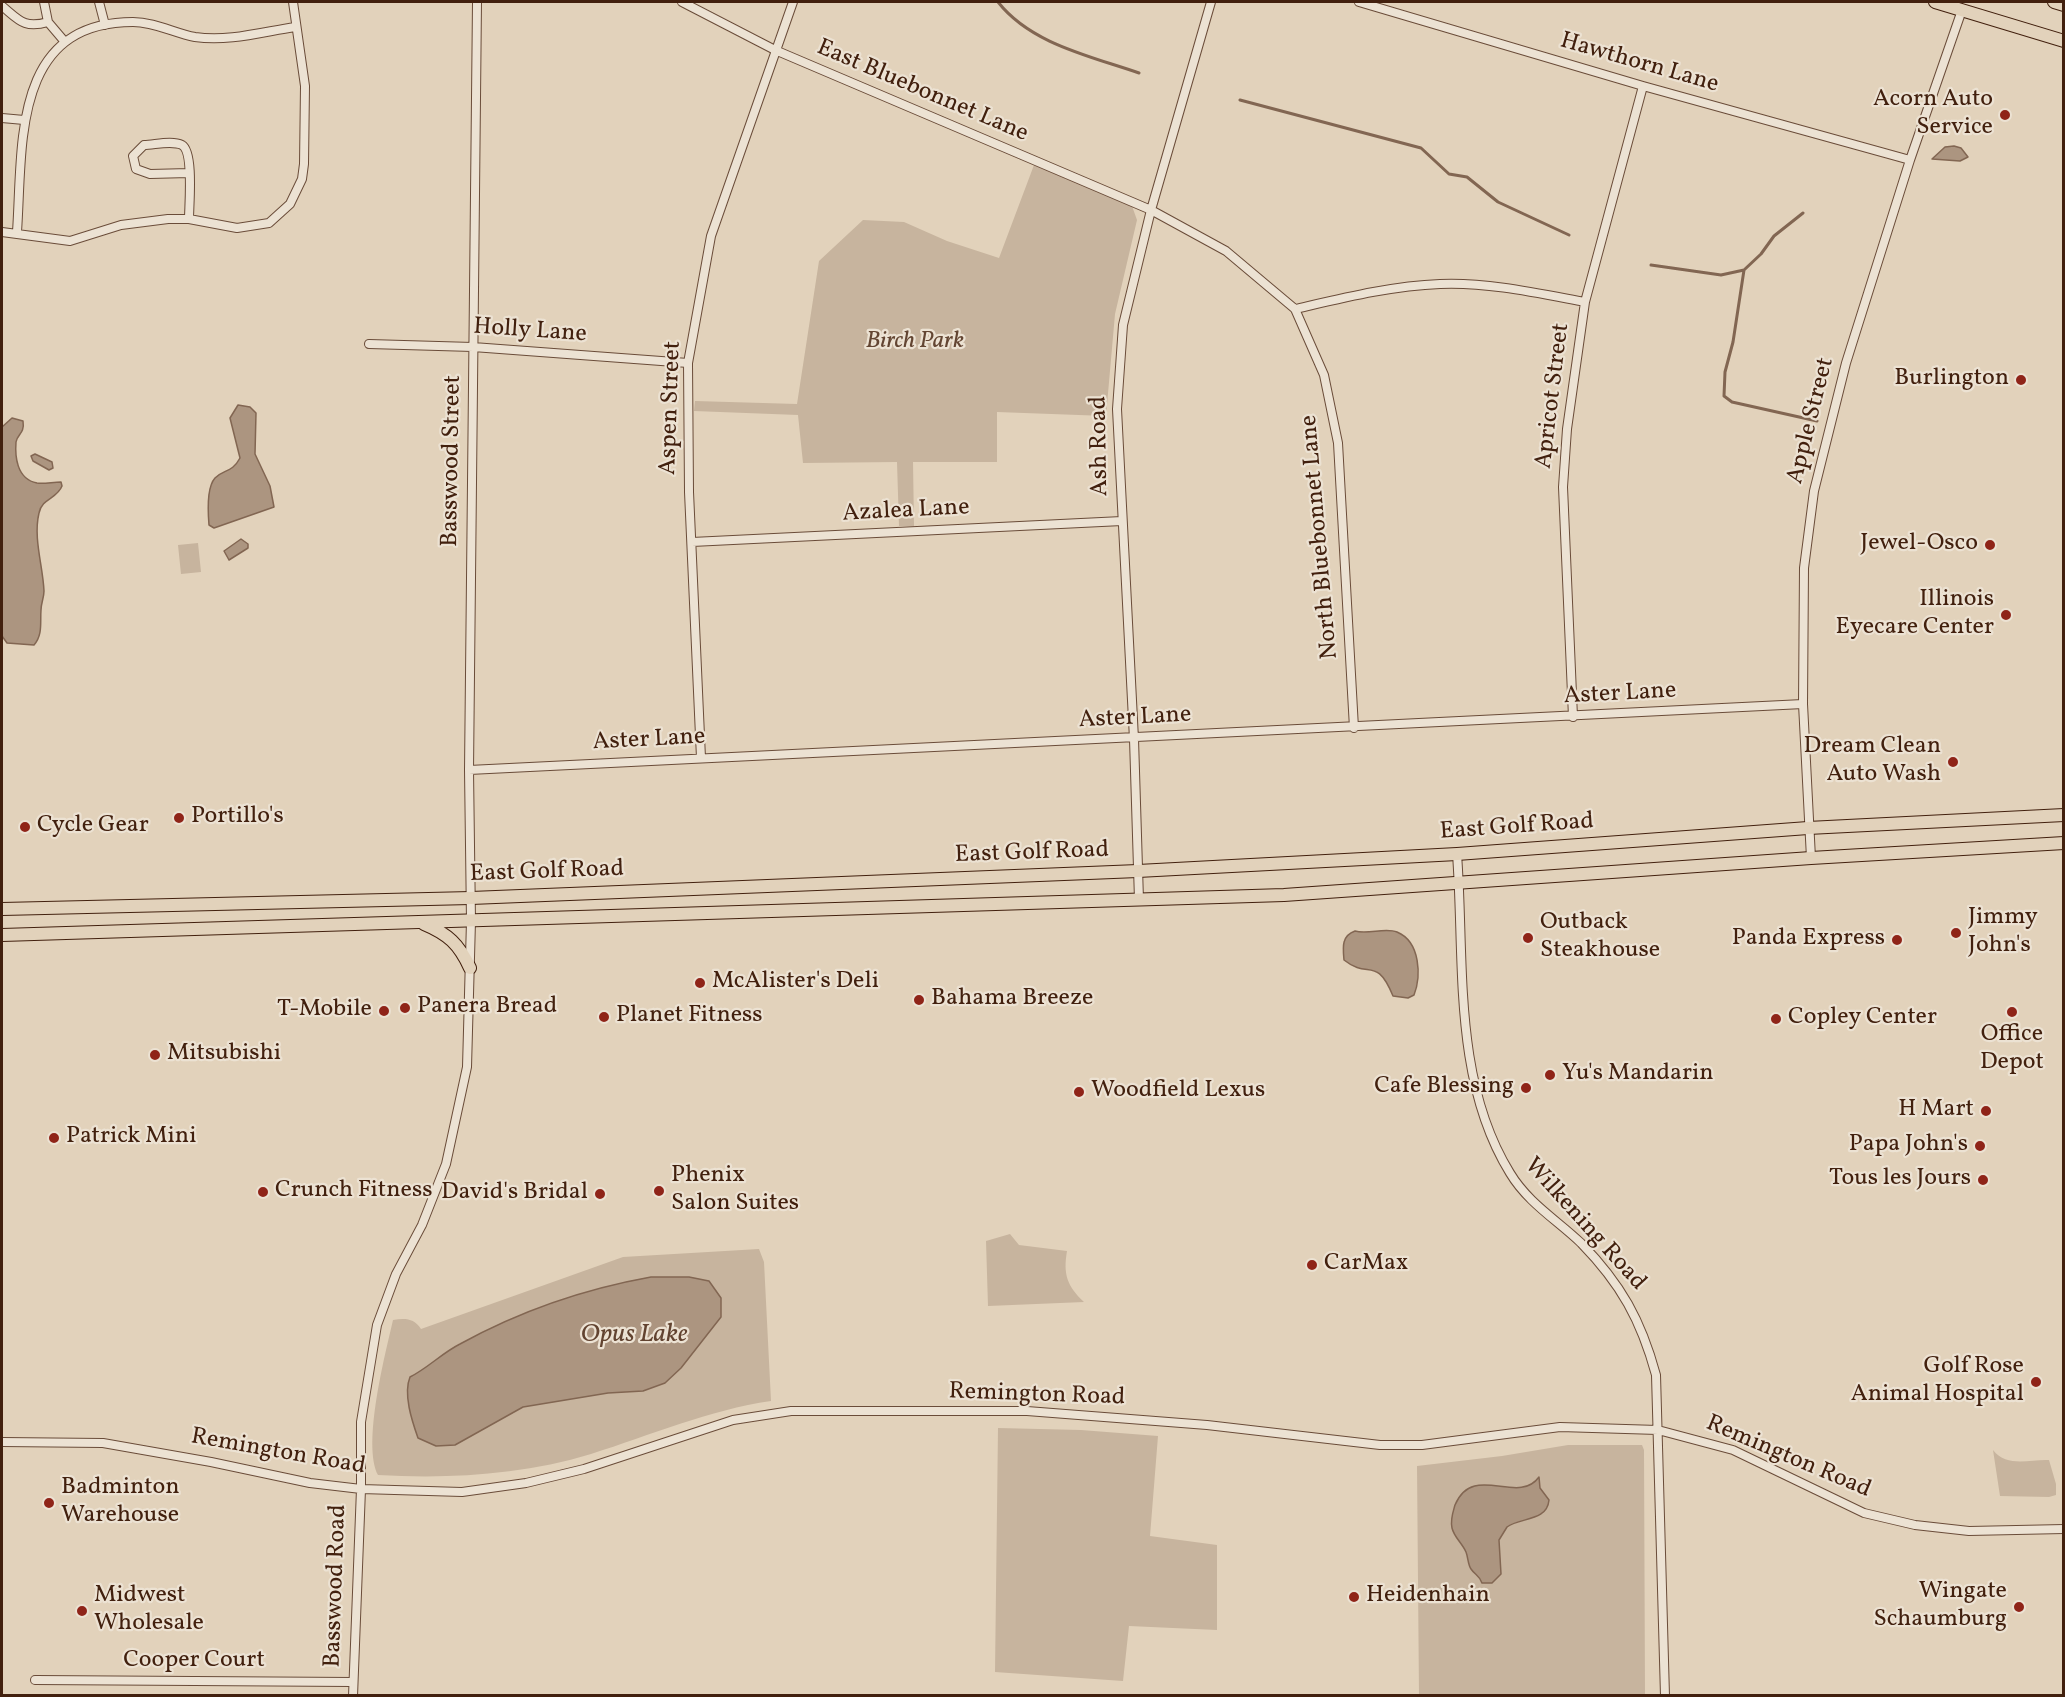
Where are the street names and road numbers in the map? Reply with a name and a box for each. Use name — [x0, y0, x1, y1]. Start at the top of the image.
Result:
street label: Hawthorn Lane — [1556, 28, 1722, 100]
street label: East Bluebonnet Lane — [812, 34, 1032, 150]
street label: Holly Lane — [472, 314, 588, 350]
street label: Apricot Street — [1531, 321, 1577, 471]
street label: Aspen Street — [655, 340, 689, 476]
street label: Apple Street — [1782, 355, 1842, 487]
street label: Basswood Street — [437, 375, 469, 547]
street label: Ash Road — [1086, 396, 1116, 496]
street label: North Bluebonnet Lane — [1296, 413, 1346, 661]
street label: Azalea Lane — [842, 494, 970, 530]
street label: Aster Lane — [1563, 678, 1677, 712]
street label: Aster Lane — [1078, 702, 1192, 736]
street label: Aster Lane — [592, 724, 706, 758]
street label: East Golf Road — [1439, 808, 1595, 848]
street label: East Golf Road — [954, 837, 1110, 871]
street label: East Golf Road — [469, 856, 625, 890]
street label: Wilkening Road — [1517, 1153, 1651, 1297]
street label: Remington Road — [948, 1379, 1126, 1413]
street label: Remington Road — [1701, 1410, 1875, 1506]
street label: Remington Road — [189, 1423, 367, 1483]
street label: Basswood Road — [320, 1504, 354, 1668]
street label: Cooper Court — [123, 1648, 265, 1676]

